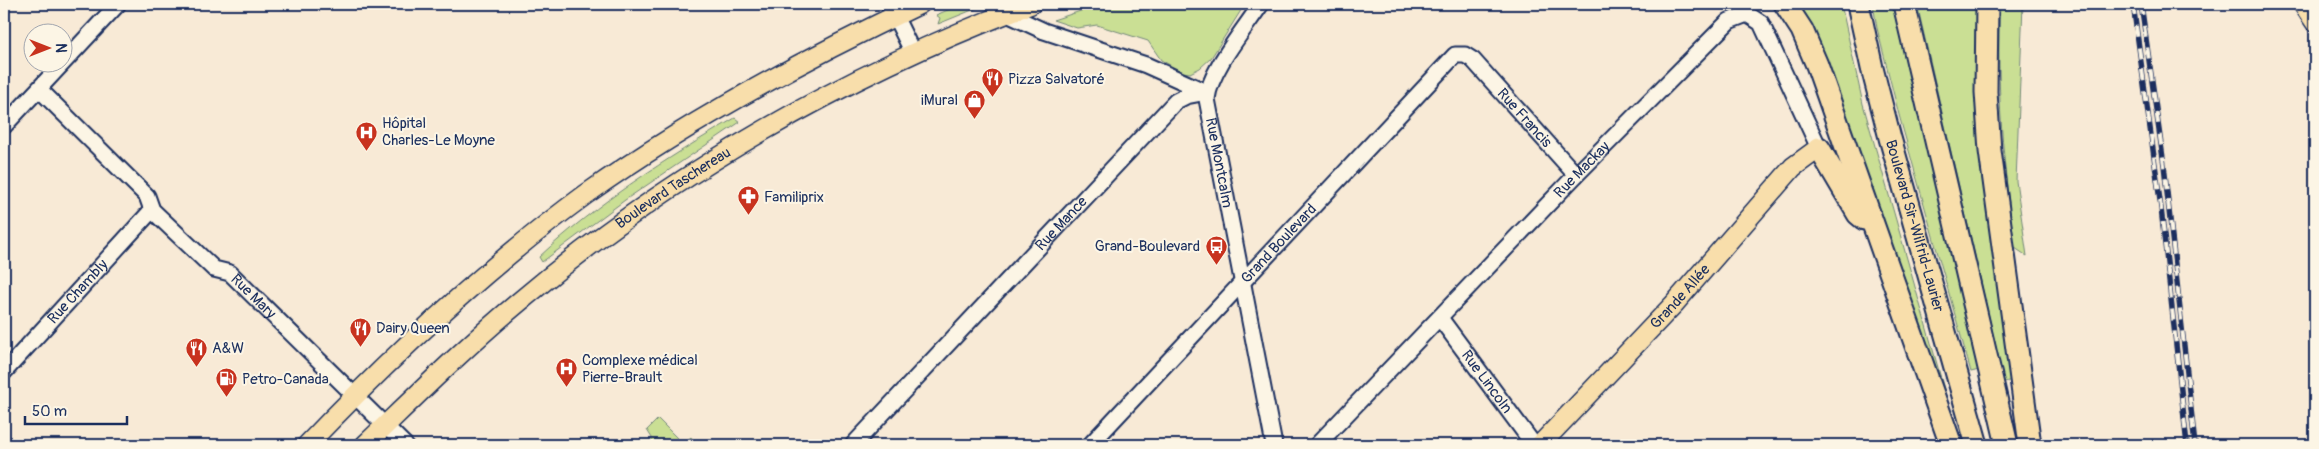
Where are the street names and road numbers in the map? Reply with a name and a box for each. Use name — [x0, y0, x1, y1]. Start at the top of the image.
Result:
street label: Rue Francis — [1493, 84, 1556, 152]
street label: Rue Montcalm — [1201, 116, 1237, 209]
street label: Rue Mackay — [1550, 137, 1614, 202]
street label: Boulevard Sir-Wilfrid-Laurier — [1881, 138, 1948, 315]
street label: Boulevard Taschereau — [612, 143, 734, 233]
street label: Rue Mance — [1031, 192, 1092, 255]
street label: Grand Boulevard — [1237, 200, 1321, 288]
street label: Rue Chambly — [44, 255, 113, 328]
street label: Grande Allée — [1646, 260, 1715, 333]
street label: Rue Mary — [226, 270, 280, 323]
street label: Rue Lincoln — [1457, 346, 1516, 417]

